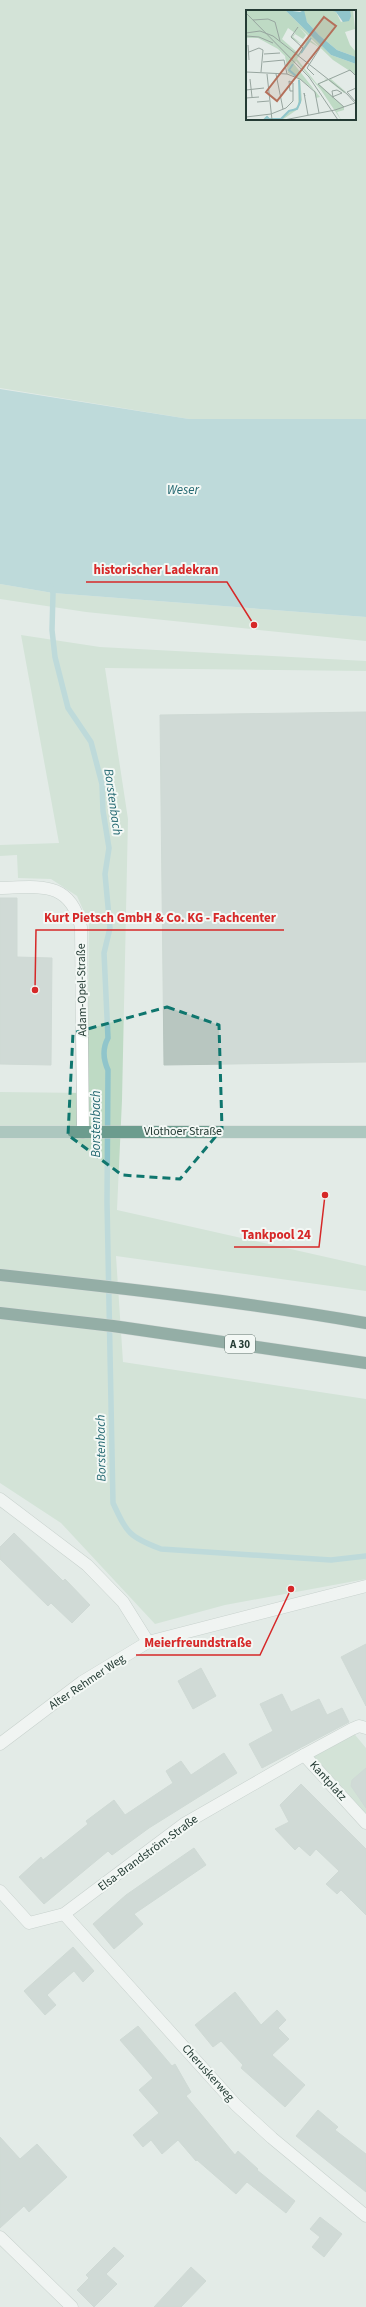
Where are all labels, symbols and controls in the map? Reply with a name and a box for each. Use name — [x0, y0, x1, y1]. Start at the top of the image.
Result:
inset map — [246, 10, 356, 120]
water label: Weser — [167, 481, 199, 499]
callout: historischer Ladekran — [86, 557, 227, 582]
text: historischer Ladekran — [94, 561, 219, 579]
water label: Borstenbach — [99, 767, 127, 837]
callout: Kurt Pietsch GmbH & Co. KG - Fachcenter — [36, 905, 284, 930]
text: Kurt Pietsch GmbH & Co. KG - Fachcenter — [44, 909, 277, 927]
street label: Adam-Opel-Straße — [73, 943, 91, 1037]
water label: Borstenbach — [87, 1090, 105, 1158]
street label: Vlothoer Straße — [144, 1123, 222, 1140]
callout: Tankpool 24 — [234, 1222, 319, 1247]
text: Tankpool 24 — [241, 1226, 311, 1244]
road number: A 30 — [225, 1335, 255, 1353]
water label: Borstenbach — [91, 1414, 111, 1482]
callout: Meierfreundstraße — [136, 1630, 260, 1655]
text: Meierfreundstraße — [144, 1634, 252, 1652]
street label: Alter Rehmer Weg — [45, 1650, 129, 1714]
street label: Kantplatz — [305, 1757, 351, 1805]
street label: Elsa-Brandström-Straße — [94, 1811, 202, 1895]
street label: Cheruskerweg — [178, 2041, 238, 2105]

